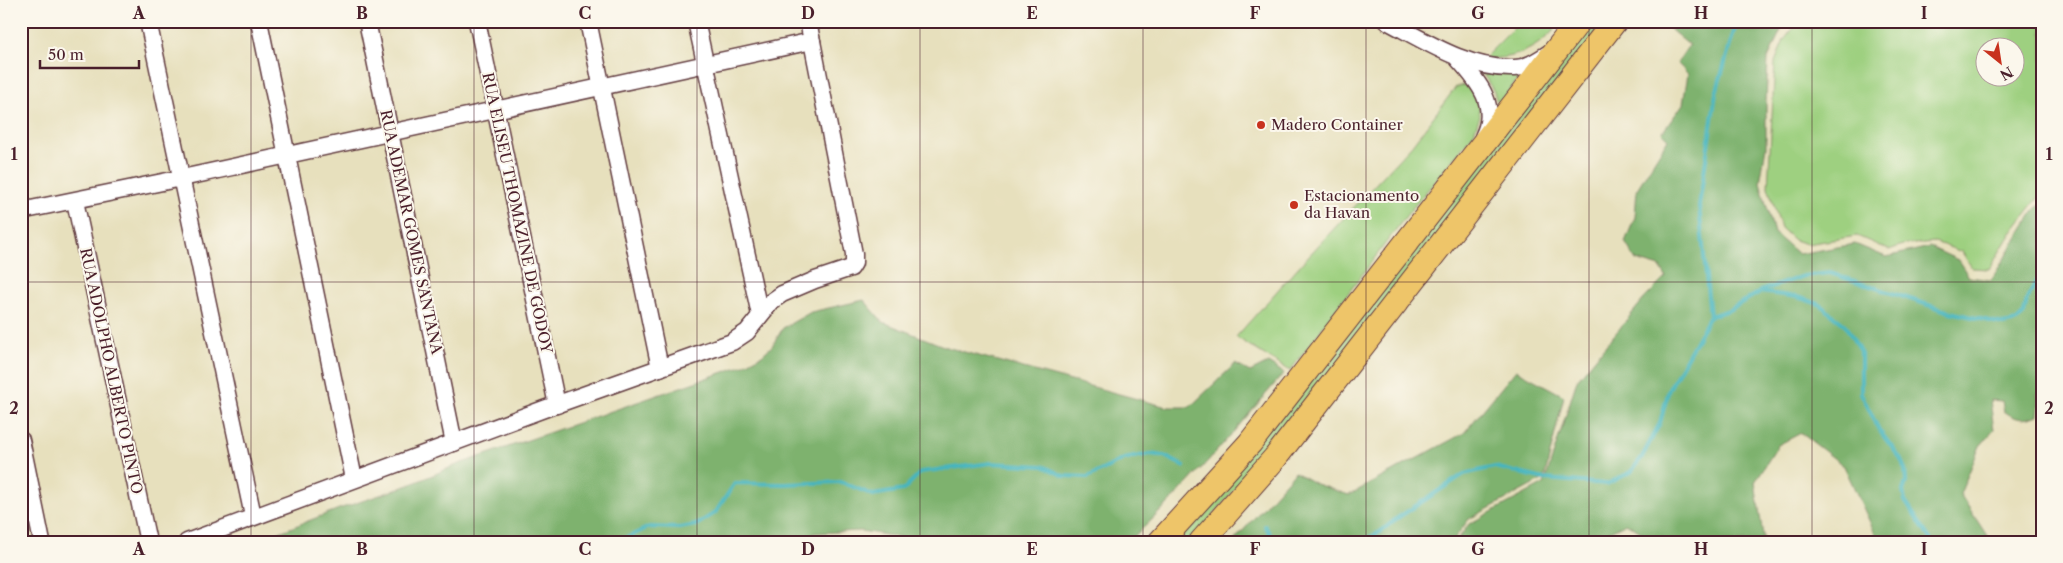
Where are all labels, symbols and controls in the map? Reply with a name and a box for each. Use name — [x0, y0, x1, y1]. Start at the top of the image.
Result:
text: A — [132, 3, 146, 23]
text: B — [356, 3, 368, 23]
text: C — [579, 3, 591, 23]
text: D — [801, 3, 815, 23]
text: E — [1026, 3, 1038, 23]
text: F — [1250, 3, 1261, 23]
text: G — [1471, 3, 1485, 23]
text: H — [1694, 3, 1708, 23]
text: I — [1921, 3, 1928, 23]
scale bar — [40, 38, 139, 70]
north arrow — [1976, 38, 2026, 88]
text: 50 m — [48, 45, 84, 64]
text: N — [1997, 62, 2016, 84]
street label: RUA ELISEU THOMAZINE DE GODOY — [478, 71, 557, 356]
street label: RUA ADEMAR GOMES SANTANA — [376, 108, 447, 357]
place label: Madero Container — [1271, 115, 1404, 134]
marker: Madero Container — [1255, 119, 1267, 131]
text: 1 — [10, 144, 18, 164]
text: 1 — [2045, 144, 2053, 164]
place label: Estacionamento da Havan — [1304, 186, 1419, 222]
marker: Estacionamento da Havan — [1288, 199, 1300, 211]
street label: RUA ADOLPHO ALBERTO PINTO — [76, 246, 147, 496]
text: 2 — [9, 398, 19, 418]
text: 2 — [2044, 398, 2054, 418]
text: A — [132, 539, 146, 559]
text: B — [356, 539, 368, 559]
text: C — [579, 539, 591, 559]
text: D — [801, 539, 815, 559]
text: E — [1026, 539, 1038, 559]
text: F — [1250, 539, 1261, 559]
text: G — [1471, 539, 1485, 559]
text: H — [1694, 539, 1708, 559]
text: I — [1921, 539, 1928, 559]

